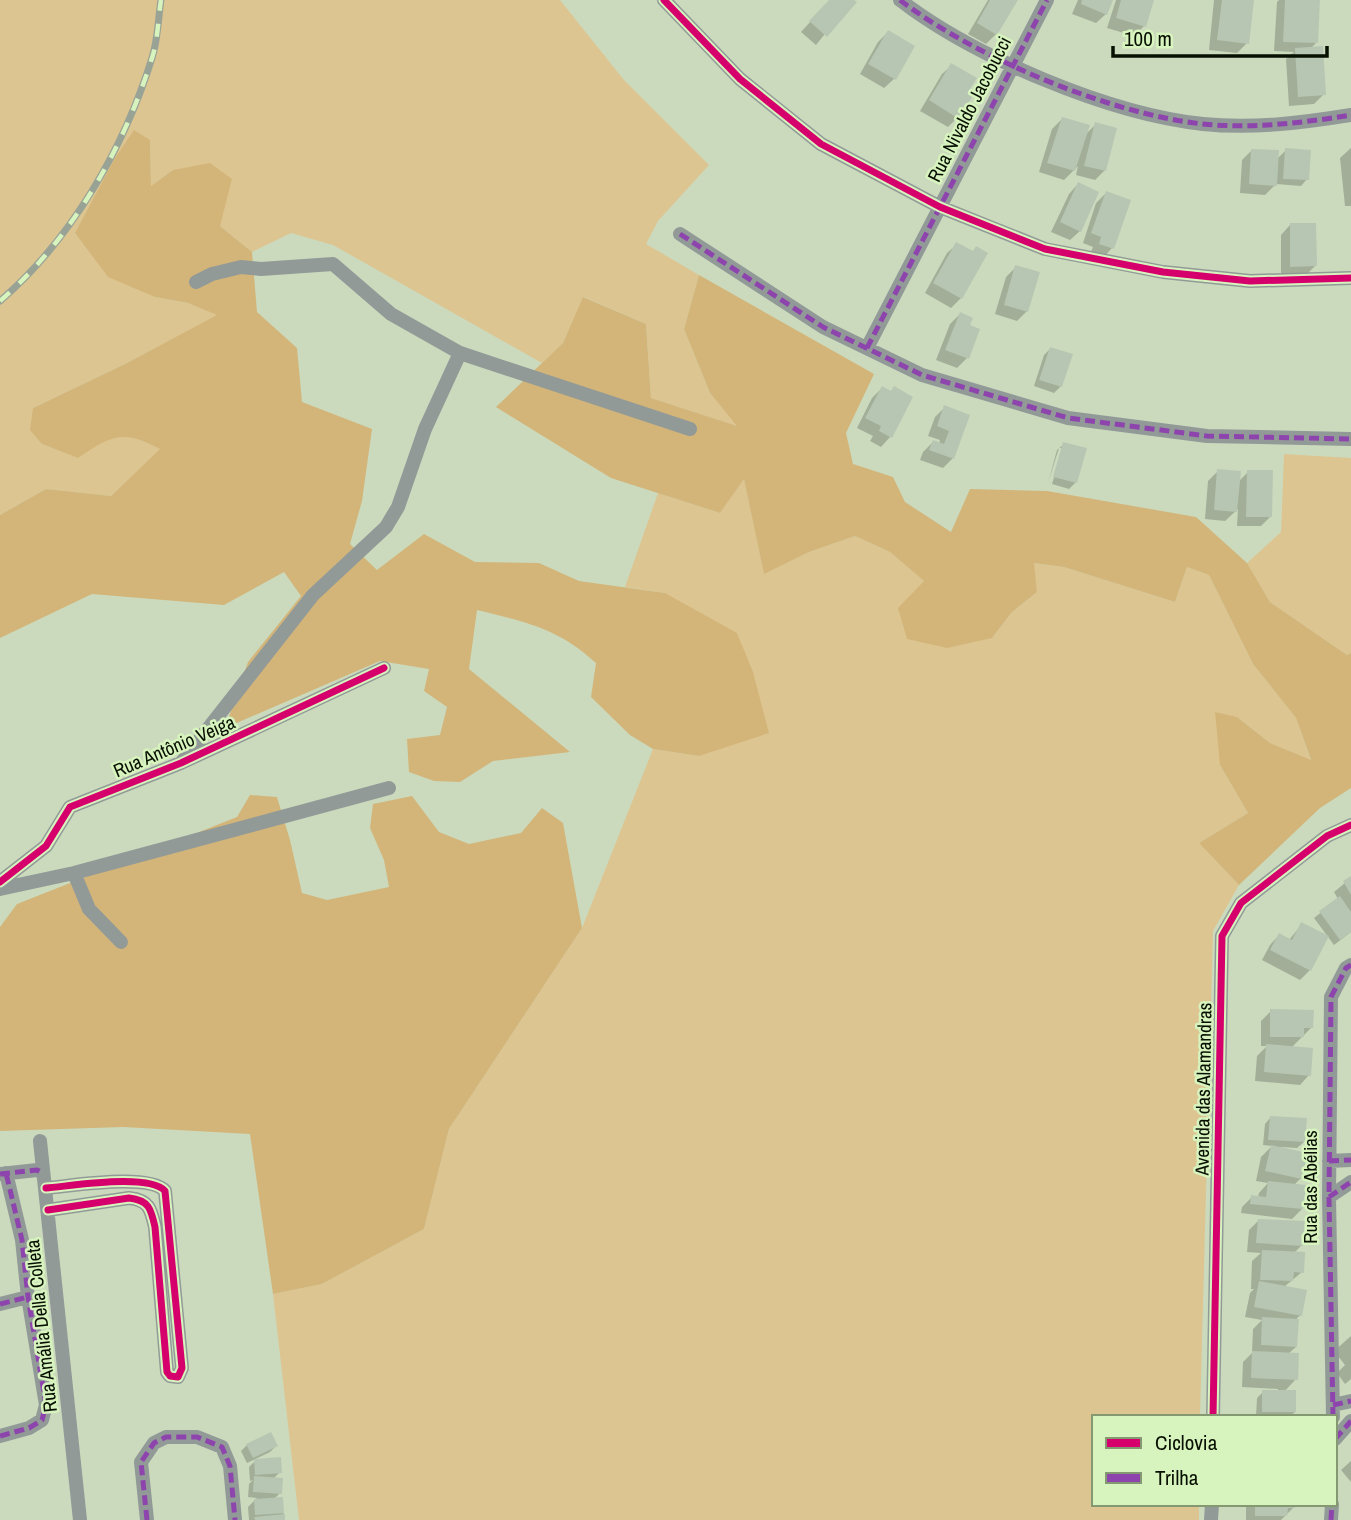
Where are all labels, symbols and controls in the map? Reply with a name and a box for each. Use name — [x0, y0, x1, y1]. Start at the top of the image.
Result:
scale bar — [1113, 14, 1326, 58]
text: 100 m — [1124, 24, 1172, 53]
street label: Rua Nivaldo Jacobucci — [921, 32, 1017, 186]
street label: Rua Antônio Veiga — [109, 709, 239, 783]
street label: Avenida das Alamandras — [1188, 1002, 1218, 1177]
street label: Rua das Abélias — [1297, 1130, 1323, 1244]
street label: Rua Amália Della Colleta — [19, 1238, 63, 1413]
legend — [1092, 1415, 1337, 1506]
text: Ciclovia — [1155, 1428, 1218, 1457]
text: Trilha — [1155, 1463, 1199, 1492]

